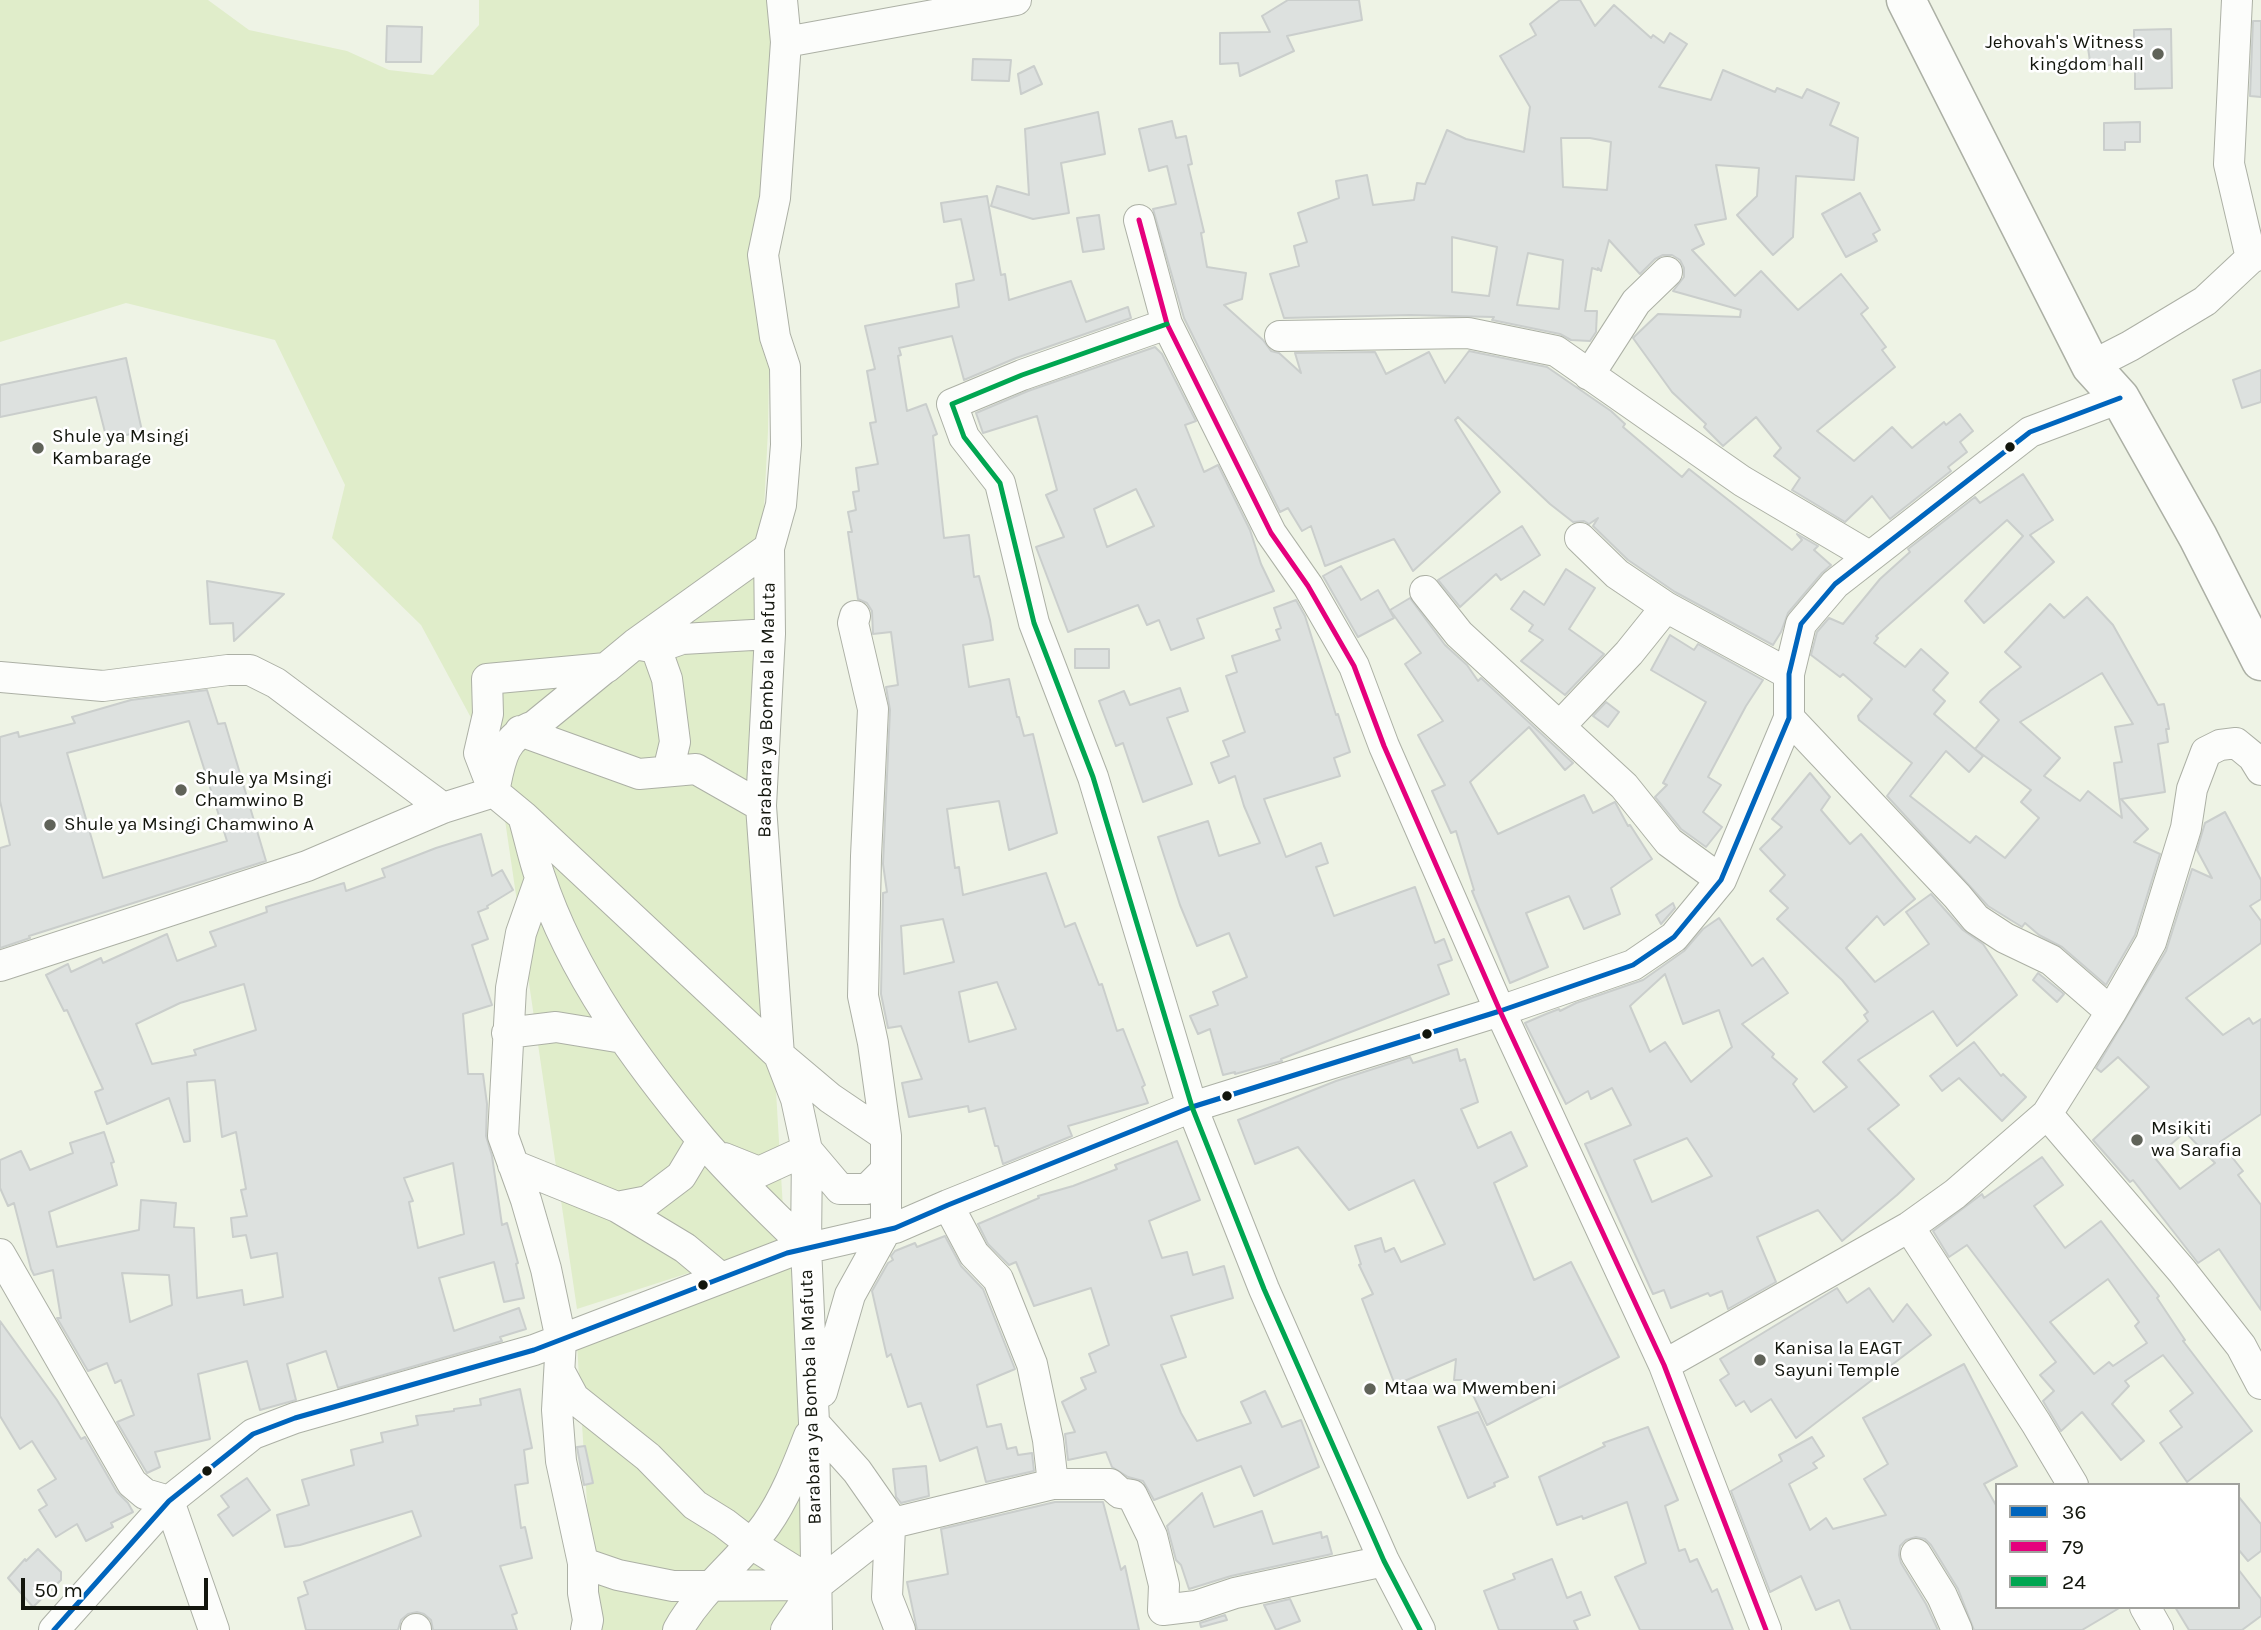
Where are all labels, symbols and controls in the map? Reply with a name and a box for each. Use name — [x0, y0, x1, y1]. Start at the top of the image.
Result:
place label: Jehovah's Witness kingdom hall — [1985, 32, 2144, 76]
marker: Jehovah's Witness kingdom hall — [2150, 46, 2166, 62]
place label: Shule ya Msingi Kambarage — [52, 426, 189, 470]
marker: Shule ya Msingi Kambarage — [30, 440, 46, 456]
unlabelled marker — [2003, 440, 2017, 454]
street label: Barabara ya Bomba la Mafuta — [753, 582, 781, 838]
place label: Shule ya Msingi Chamwino B — [195, 768, 332, 812]
marker: Shule ya Msingi Chamwino B — [173, 782, 189, 798]
place label: Shule ya Msingi Chamwino A — [64, 814, 314, 836]
marker: Shule ya Msingi Chamwino A — [42, 817, 58, 833]
unlabelled marker — [1420, 1027, 1434, 1041]
unlabelled marker — [1220, 1089, 1234, 1103]
place label: Msikiti wa Sarafia — [2151, 1118, 2242, 1162]
marker: Msikiti wa Sarafia — [2129, 1132, 2145, 1148]
street label: Barabara ya Bomba la Mafuta — [795, 1269, 827, 1525]
unlabelled marker — [696, 1278, 710, 1292]
place label: Kanisa la EAGT Sayuni Temple — [1774, 1338, 1902, 1382]
marker: Kanisa la EAGT Sayuni Temple — [1752, 1352, 1768, 1368]
place label: Mtaa wa Mwembeni — [1384, 1378, 1557, 1400]
marker: Mtaa wa Mwembeni — [1362, 1381, 1378, 1397]
unlabelled marker — [200, 1464, 214, 1478]
legend — [1995, 1483, 2240, 1609]
text: 36 — [2062, 1500, 2086, 1524]
text: 79 — [2062, 1535, 2084, 1559]
scale bar — [24, 1564, 212, 1608]
text: 24 — [2062, 1570, 2086, 1594]
text: 50 m — [34, 1578, 83, 1602]

